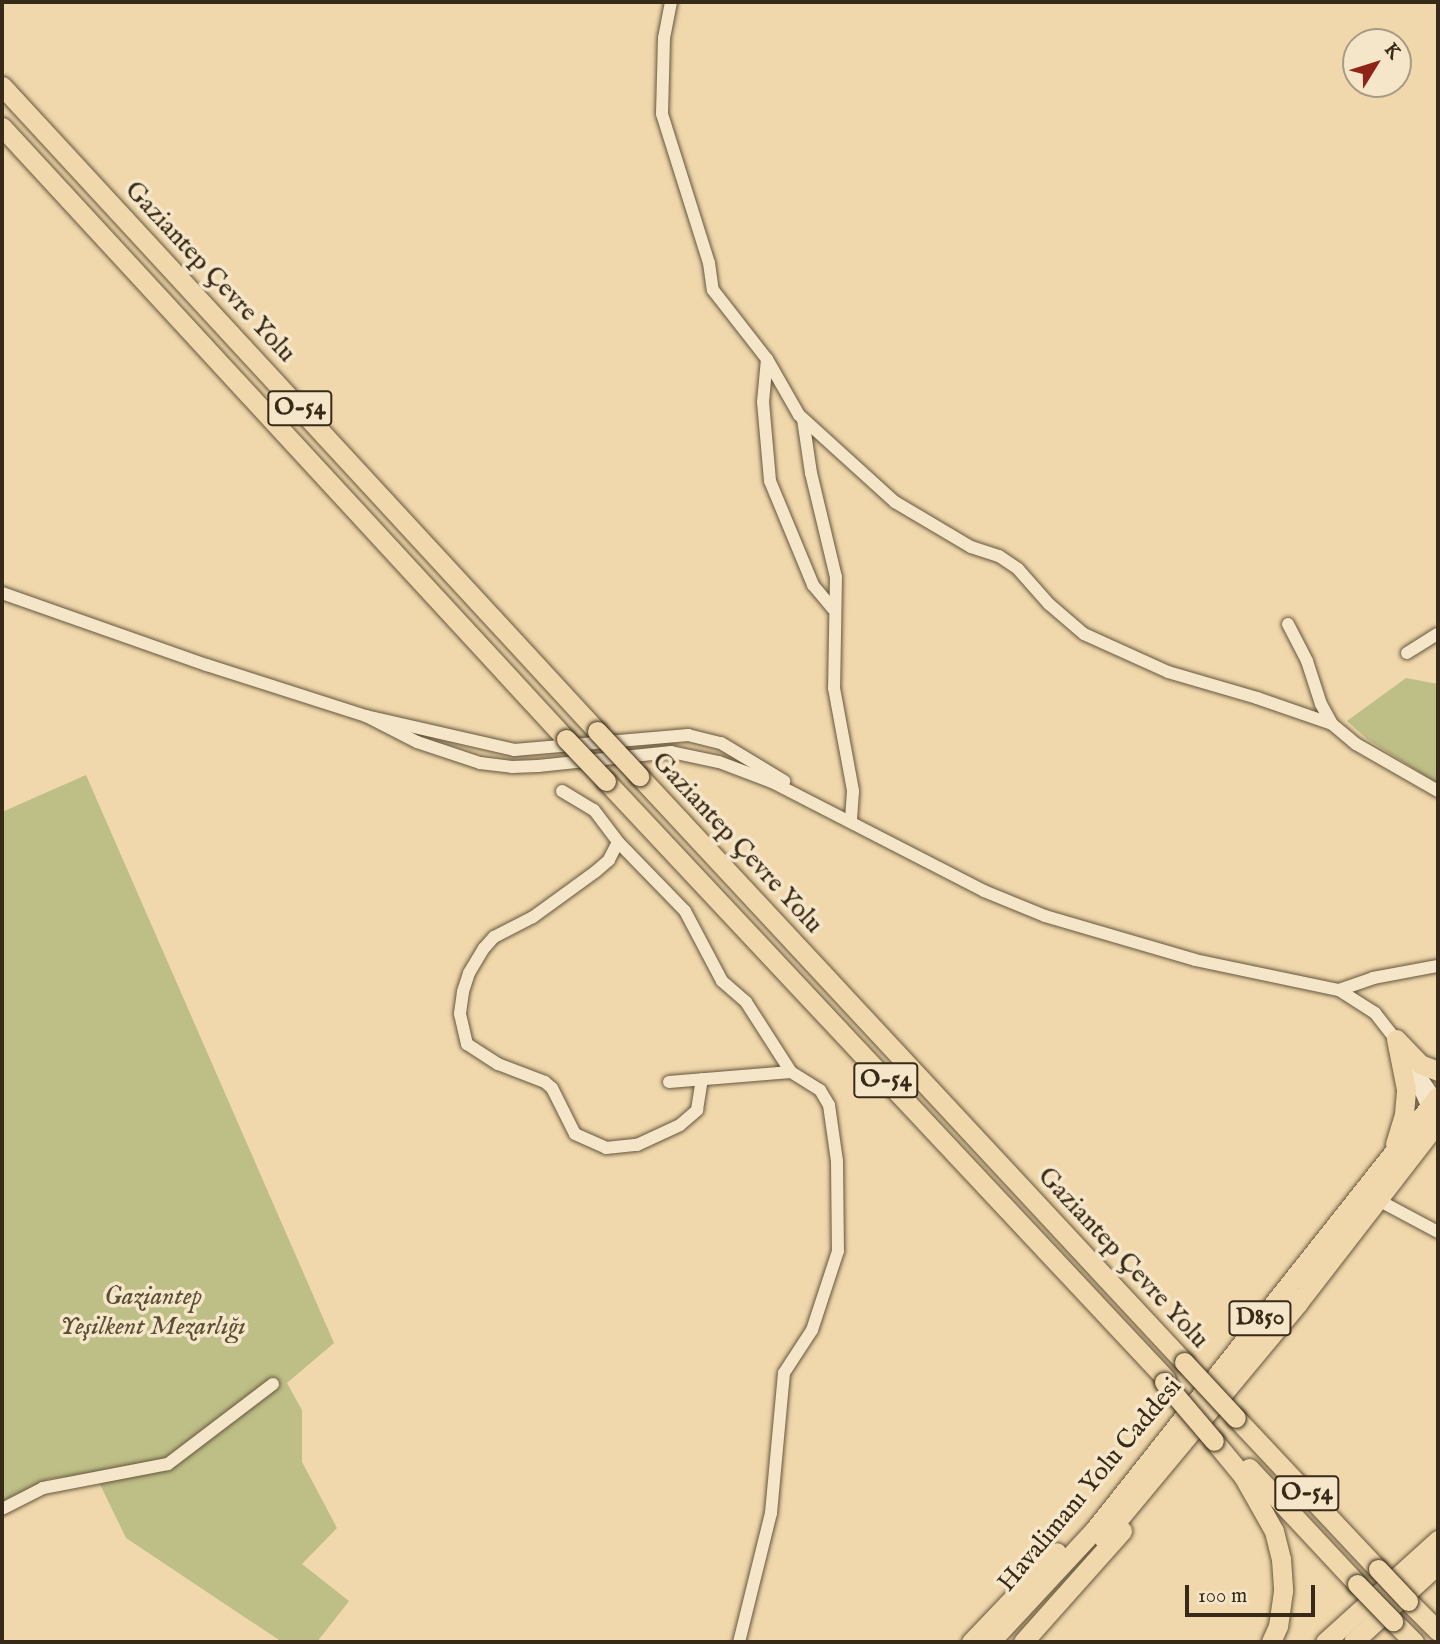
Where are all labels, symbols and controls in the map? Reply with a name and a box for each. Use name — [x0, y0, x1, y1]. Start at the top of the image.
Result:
north arrow — [1342, 28, 1412, 98]
text: K — [1378, 38, 1406, 64]
street label: Gaziantep Çevre Yolu — [118, 175, 302, 369]
road number: O-54 — [267, 388, 333, 428]
street label: Gaziantep Çevre Yolu — [645, 746, 829, 940]
road number: O-54 — [853, 1060, 919, 1100]
street label: Gaziantep Çevre Yolu — [1031, 1161, 1215, 1355]
park label: Gaziantep Yeşilkent Mezarlığı — [60, 1281, 246, 1342]
road number: D850 — [1227, 1298, 1293, 1338]
street label: Havalimanı Yolu Caddesi — [991, 1372, 1189, 1598]
road number: O-54 — [1274, 1472, 1340, 1513]
scale bar — [1188, 1570, 1318, 1614]
text: 100 m — [1198, 1583, 1247, 1610]

